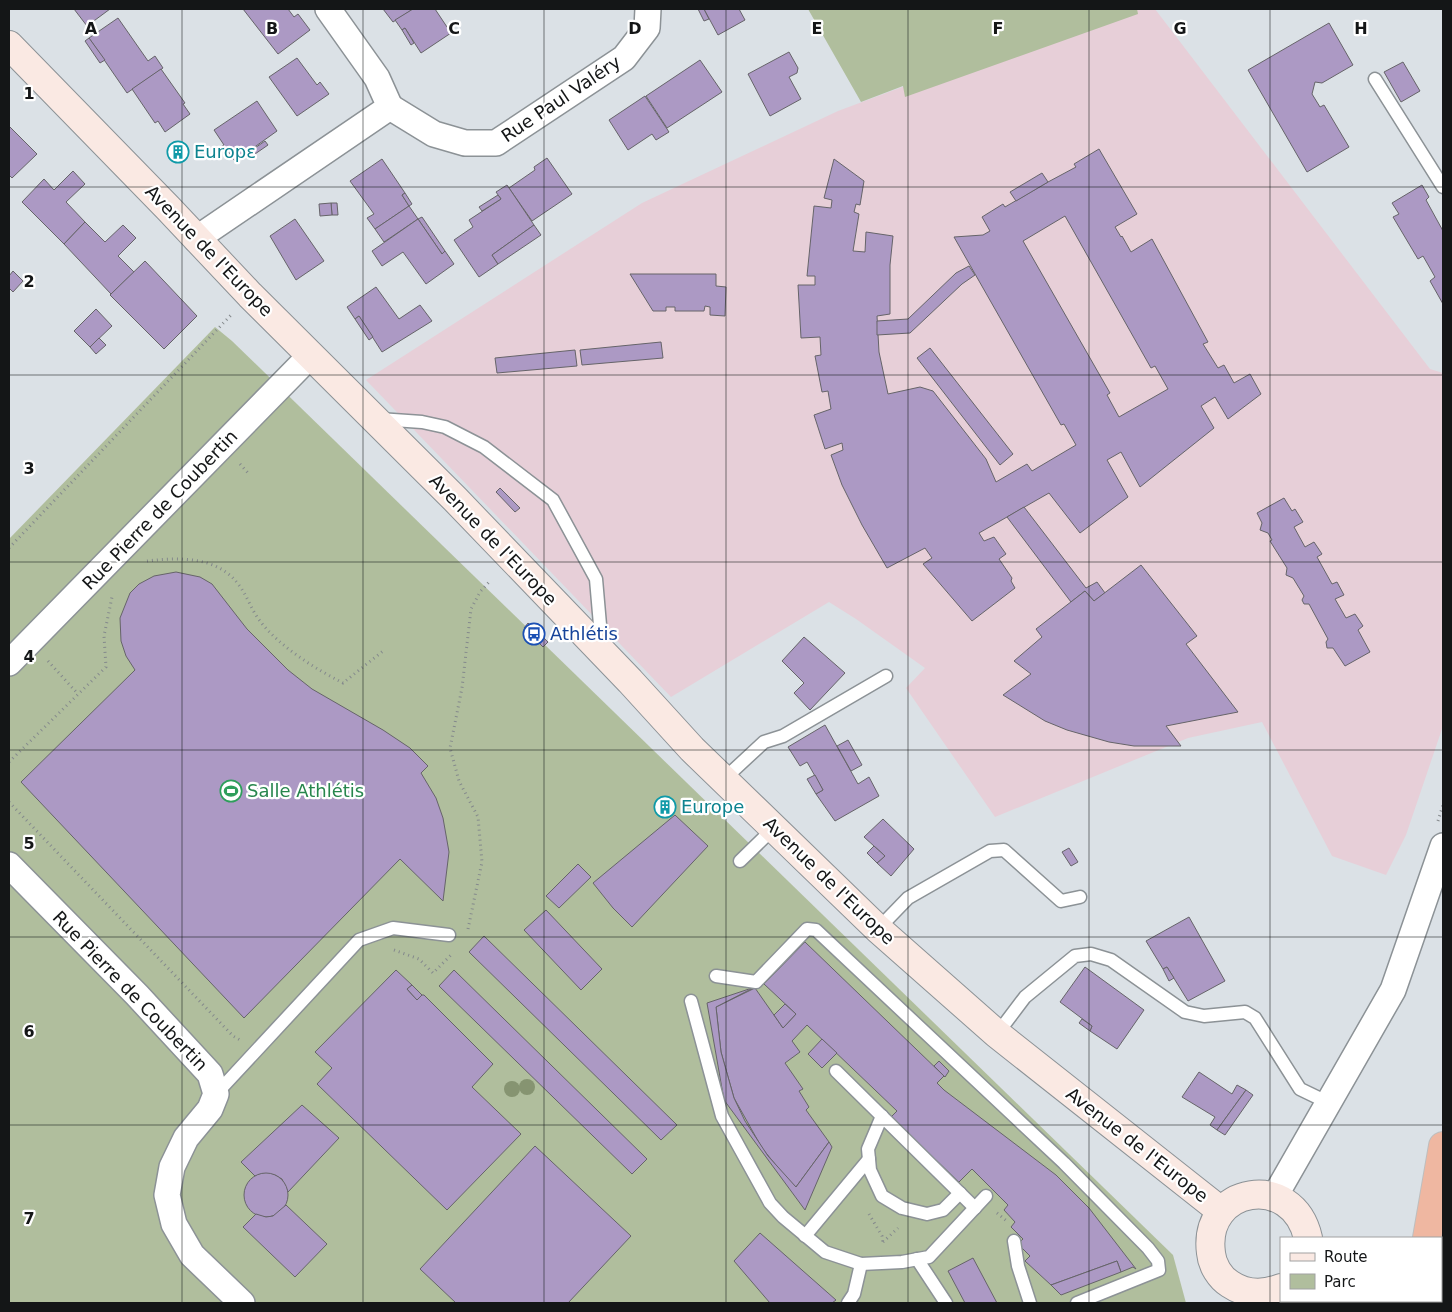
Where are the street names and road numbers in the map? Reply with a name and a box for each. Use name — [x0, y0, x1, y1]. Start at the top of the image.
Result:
street label: Rue Paul Valéry — [497, 51, 625, 146]
street label: Avenue de l'Europe — [141, 181, 277, 321]
street label: Rue Pierre de Coubertin — [78, 425, 241, 594]
street label: Avenue de l'Europe — [425, 470, 561, 610]
street label: Avenue de l'Europe — [759, 813, 899, 949]
street label: Rue Pierre de Coubertin — [49, 906, 212, 1075]
street label: Avenue de l'Europe — [1062, 1083, 1212, 1206]

